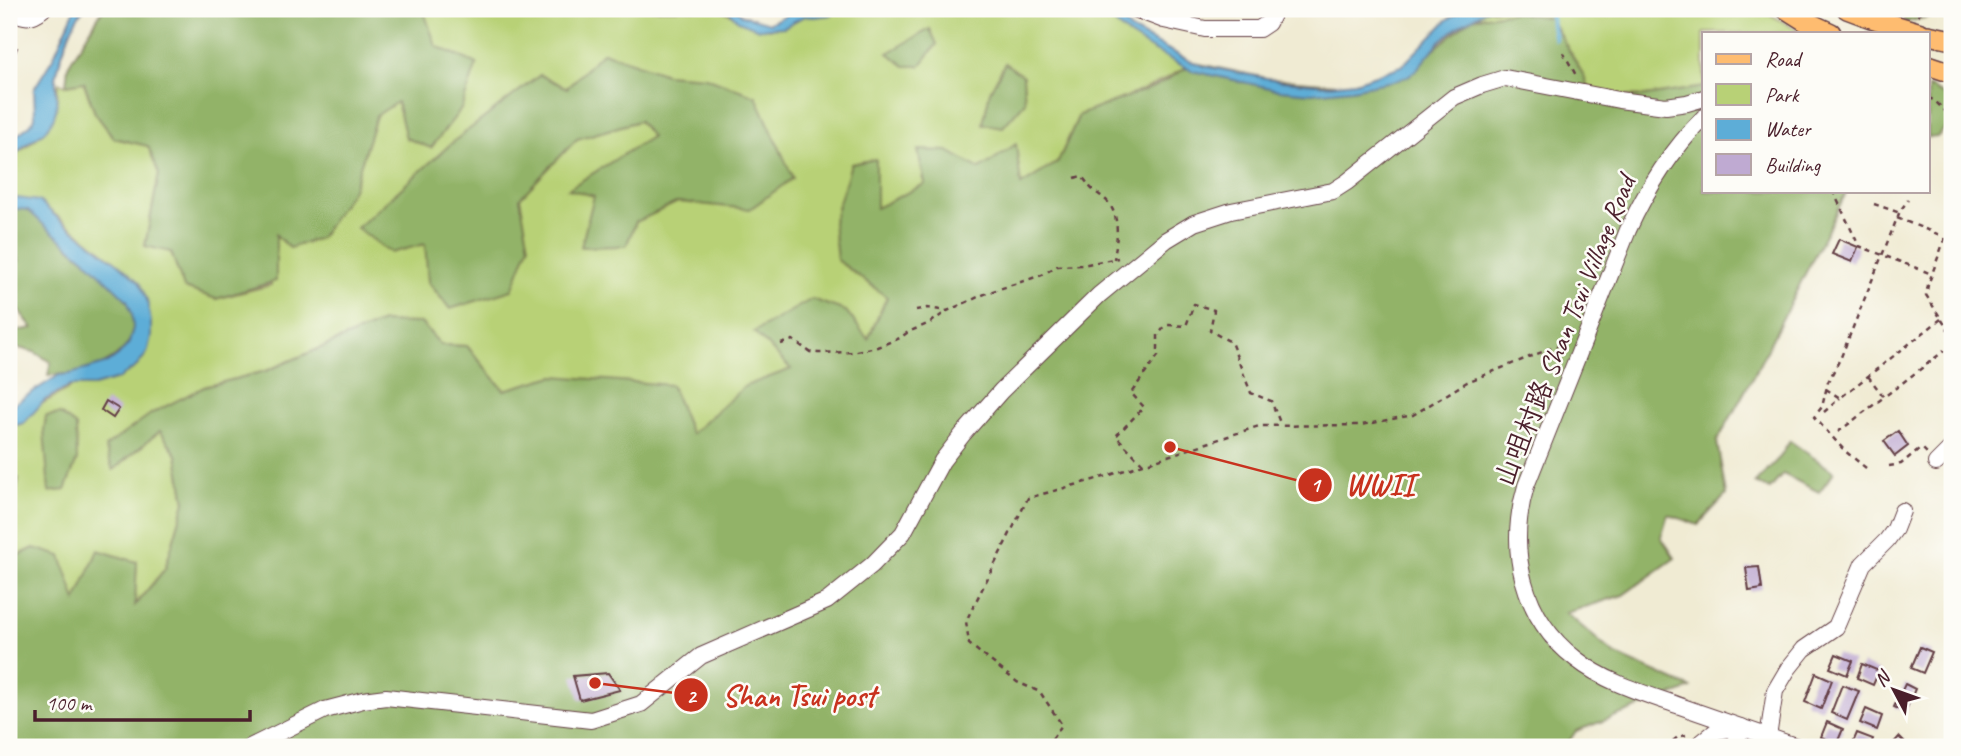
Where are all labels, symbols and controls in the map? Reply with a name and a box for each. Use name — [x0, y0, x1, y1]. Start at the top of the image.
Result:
legend — [1702, 32, 1930, 192]
text: Road — [1765, 46, 1804, 72]
text: Park — [1765, 82, 1800, 108]
text: Water — [1765, 116, 1812, 142]
text: Building — [1765, 152, 1822, 178]
street label: 山咀村路 Shan Tsui Village Road — [1486, 167, 1644, 492]
callout: WWII — [1297, 459, 1429, 510]
text: WWII — [1346, 466, 1420, 504]
text: 1 — [1310, 472, 1322, 498]
north arrow — [1860, 654, 1930, 724]
text: N — [1869, 665, 1897, 692]
callout: Shan Tsui post — [674, 670, 889, 721]
text: Shan Tsui post — [723, 677, 880, 715]
scale bar — [35, 679, 250, 723]
text: 2 — [686, 683, 698, 709]
text: 100 m — [46, 690, 93, 716]

